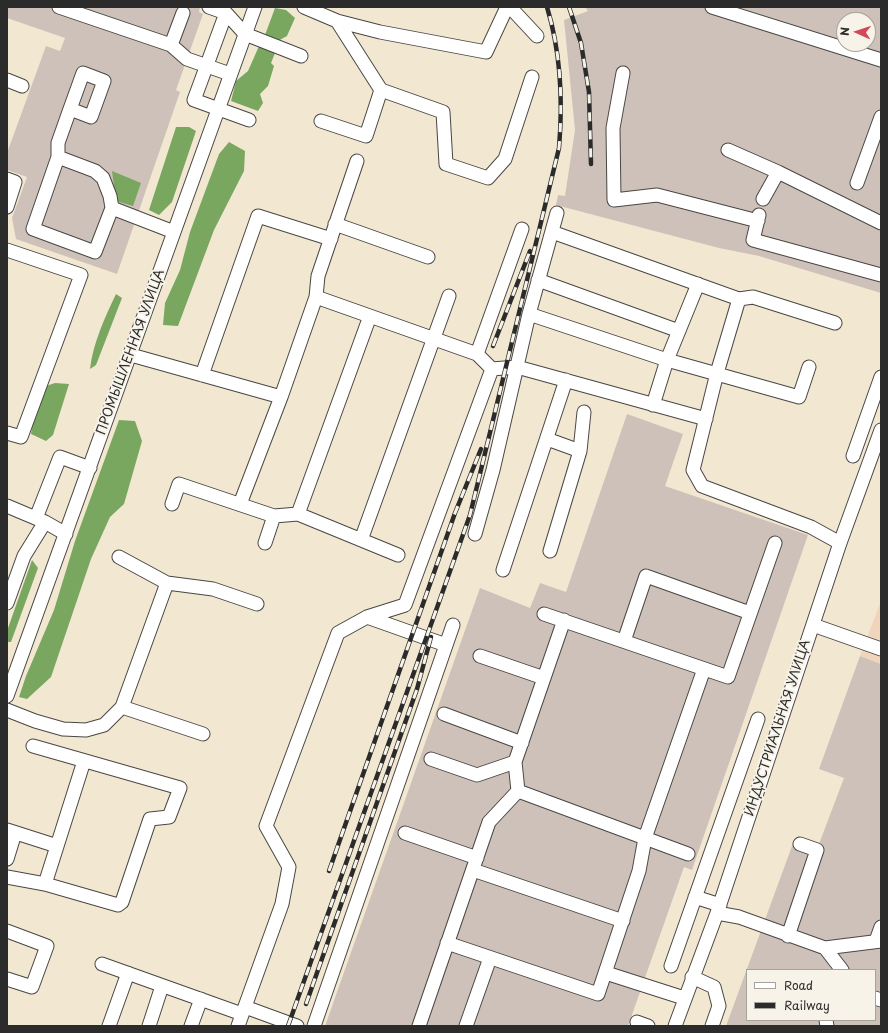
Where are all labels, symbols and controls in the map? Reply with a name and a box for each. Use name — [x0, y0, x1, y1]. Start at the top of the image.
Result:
north arrow — [836, 12, 876, 52]
text: N — [836, 27, 853, 36]
street label: ПРОМЫШЛЕННАЯ УЛИЦА — [94, 267, 168, 437]
street label: ИНДУСТРИАЛЬНАЯ УЛИЦА — [742, 638, 814, 818]
legend — [746, 969, 876, 1021]
text: Road — [784, 976, 813, 994]
text: Railway — [784, 996, 830, 1014]

